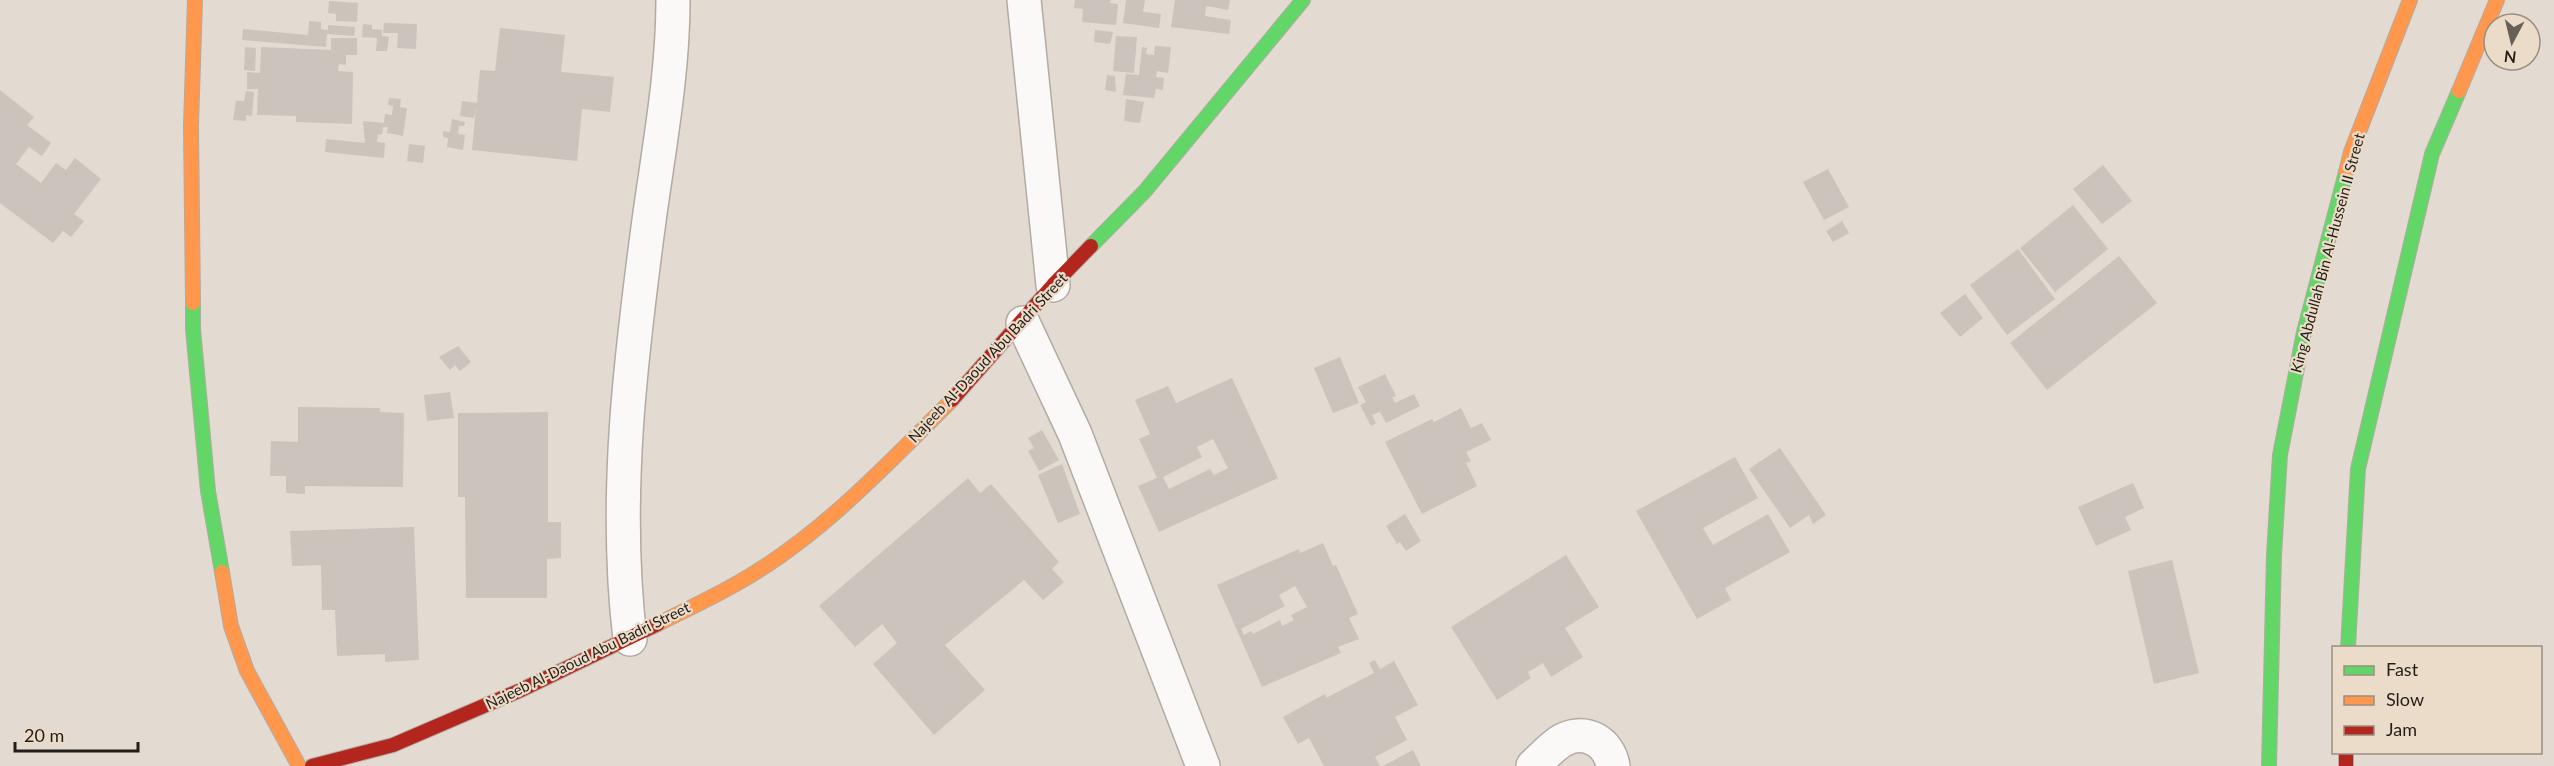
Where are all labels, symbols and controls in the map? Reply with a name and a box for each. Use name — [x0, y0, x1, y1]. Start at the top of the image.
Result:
north arrow — [2482, 12, 2542, 72]
text: N — [2503, 47, 2517, 68]
street label: King Abdullah Bin Al-Hussein II Street — [2286, 130, 2368, 375]
street label: Najeeb Al-Daoud Abu Badri Street — [904, 268, 1071, 446]
street label: Najeeb Al-Daoud Abu Badri Street — [483, 597, 693, 712]
legend — [2332, 646, 2542, 754]
text: Fast — [2386, 658, 2419, 680]
text: Slow — [2386, 688, 2424, 710]
scale bar — [15, 715, 138, 753]
text: Jam — [2386, 718, 2417, 740]
text: 20 m — [24, 724, 64, 746]

